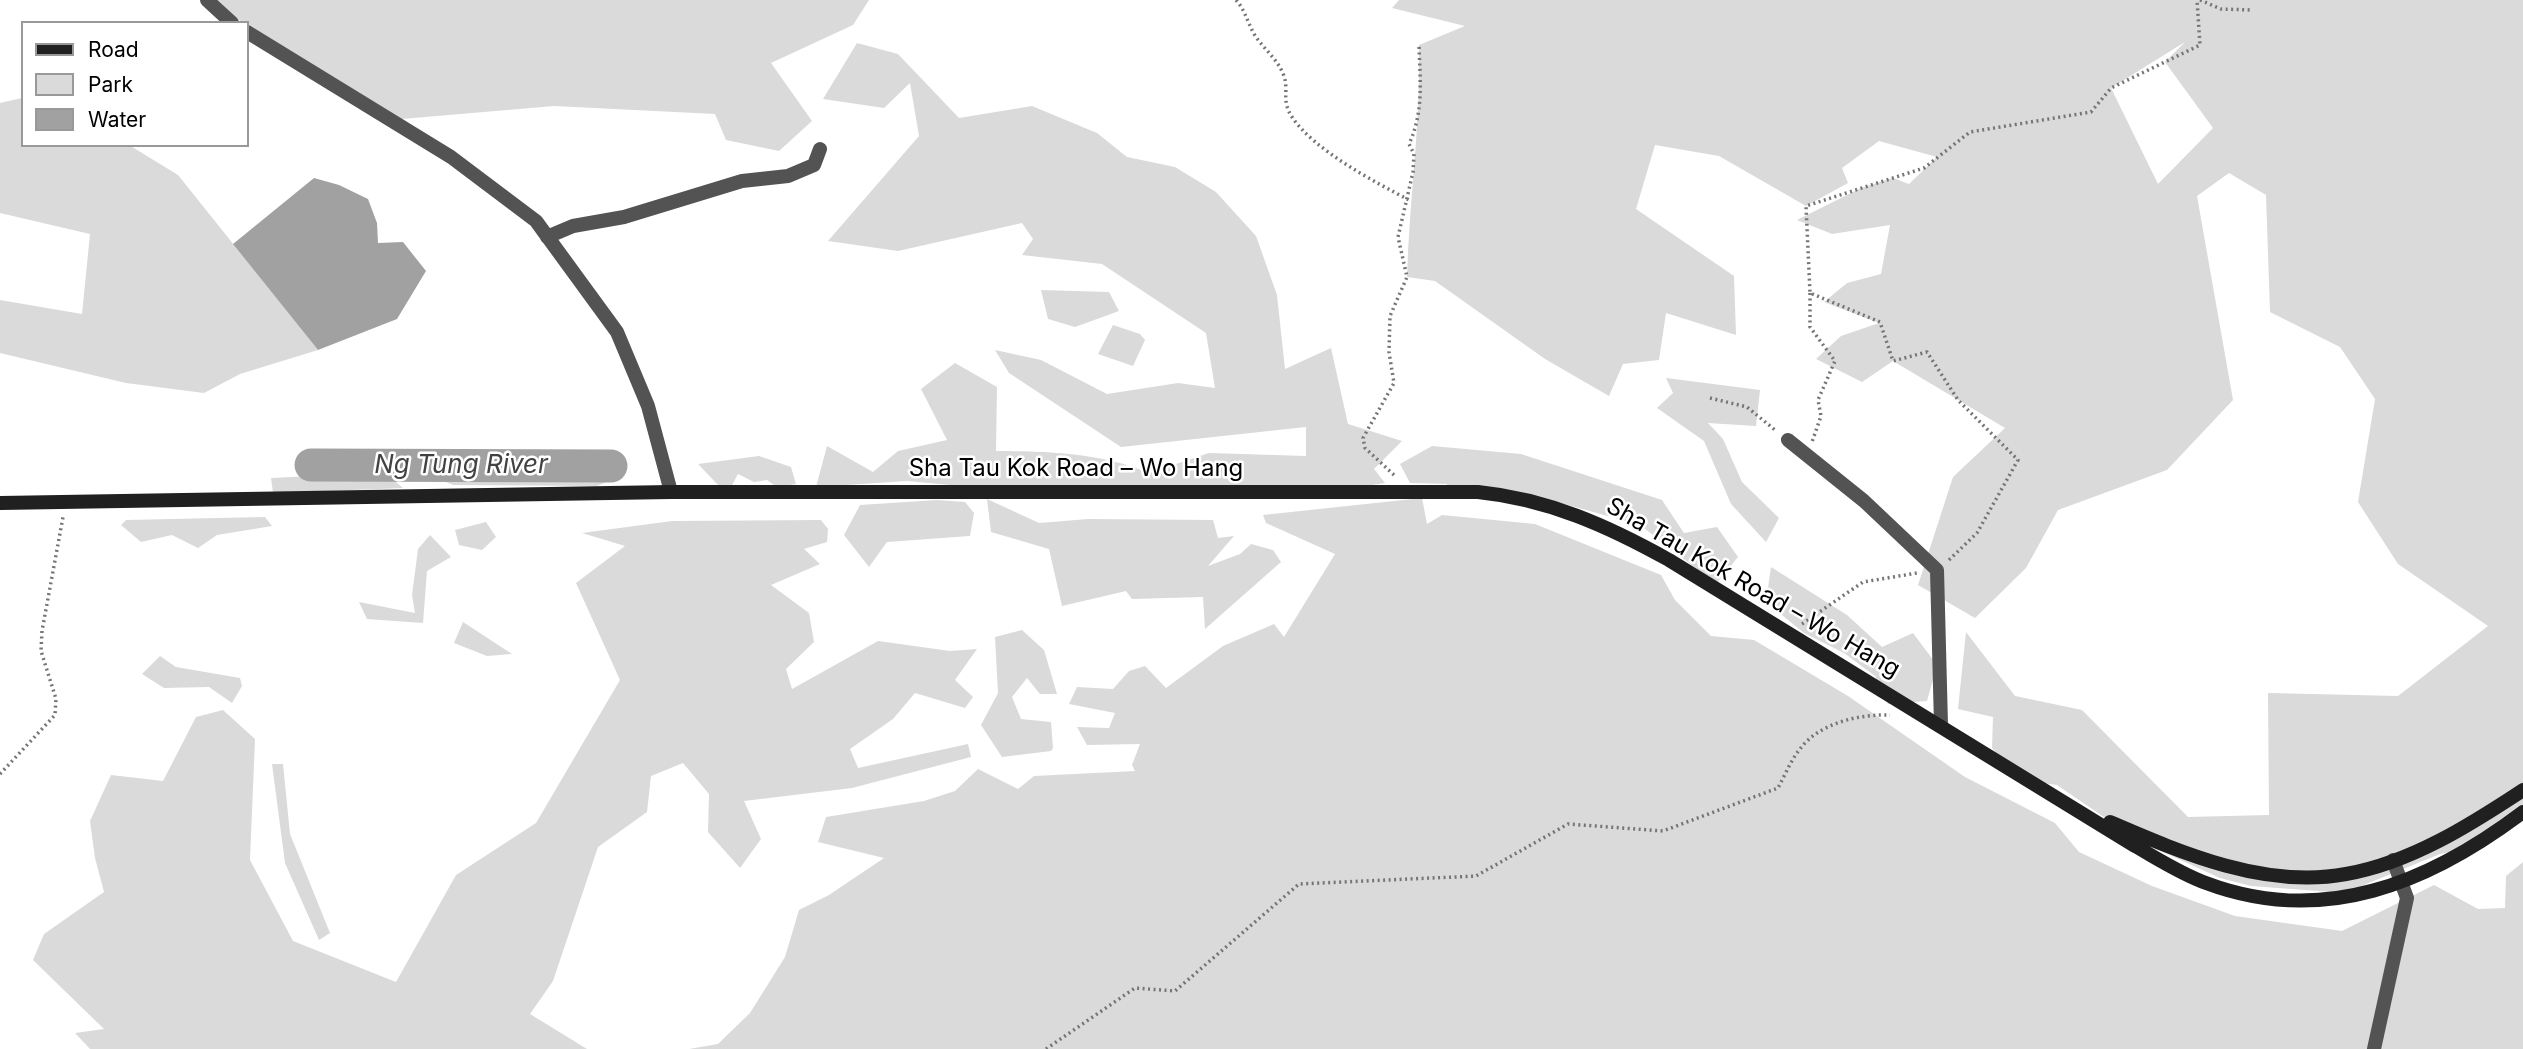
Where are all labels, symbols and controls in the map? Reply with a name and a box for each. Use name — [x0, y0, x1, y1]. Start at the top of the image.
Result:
legend — [21, 21, 248, 147]
text: Road — [88, 37, 139, 62]
text: Park — [88, 72, 133, 97]
text: Water — [88, 107, 146, 132]
water label: Ng Tung River — [374, 449, 548, 481]
street label: Sha Tau Kok Road – Wo Hang — [909, 455, 1243, 483]
street label: Sha Tau Kok Road – Wo Hang — [1601, 492, 1905, 684]

